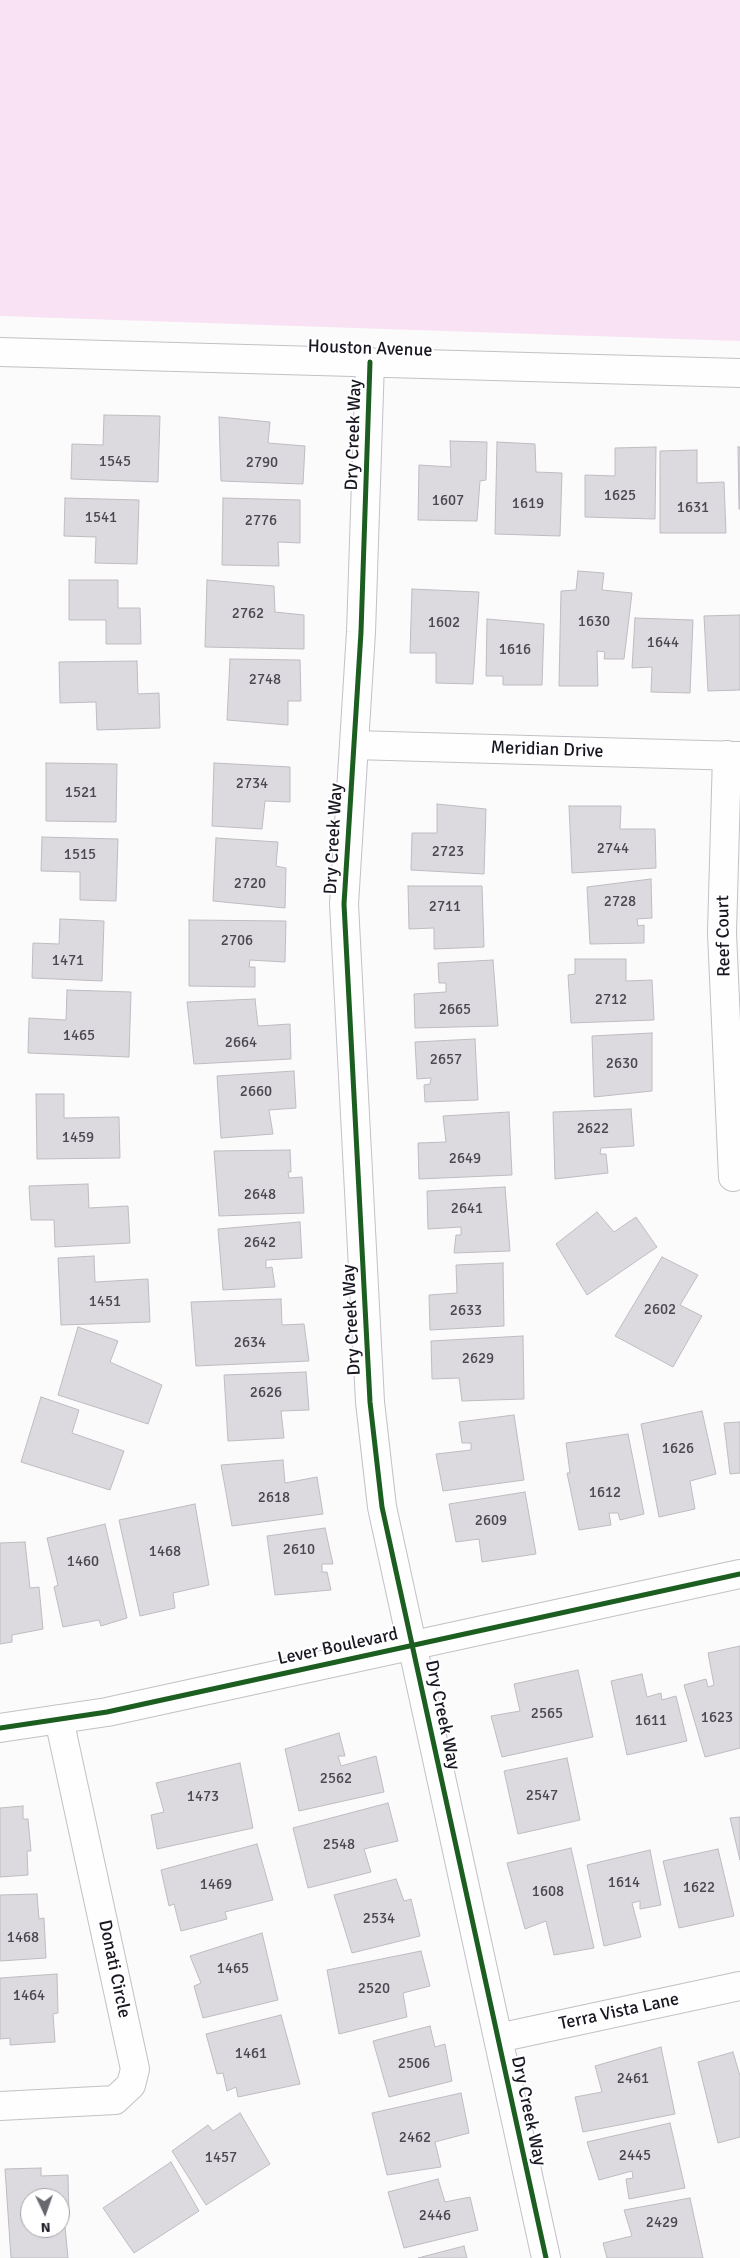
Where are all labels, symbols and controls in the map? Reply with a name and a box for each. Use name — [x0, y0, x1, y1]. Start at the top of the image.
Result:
street label: Houston Avenue — [307, 336, 433, 362]
street label: Dry Creek Way — [341, 379, 367, 491]
house number: 1545 — [99, 453, 131, 471]
house number: 2790 — [246, 454, 278, 472]
house number: 1625 — [604, 487, 636, 505]
house number: 1607 — [432, 492, 464, 510]
house number: 1619 — [512, 495, 544, 513]
house number: 1631 — [677, 499, 709, 517]
house number: 1541 — [85, 509, 117, 527]
house number: 2776 — [245, 512, 277, 530]
house number: 2762 — [232, 605, 264, 623]
house number: 1630 — [578, 613, 610, 631]
house number: 1602 — [428, 614, 460, 632]
house number: 1644 — [647, 634, 679, 652]
house number: 1616 — [499, 641, 531, 659]
house number: 2748 — [249, 671, 281, 689]
street label: Meridian Drive — [490, 737, 604, 763]
house number: 2734 — [236, 775, 268, 793]
street label: Dry Creek Way — [320, 783, 348, 895]
house number: 1521 — [65, 784, 97, 802]
house number: 2744 — [597, 840, 629, 858]
house number: 2723 — [432, 843, 464, 861]
house number: 1515 — [64, 846, 96, 864]
house number: 2720 — [234, 875, 266, 893]
house number: 2728 — [604, 893, 636, 911]
street label: Reef Court — [712, 895, 736, 977]
house number: 2711 — [429, 898, 461, 916]
house number: 2706 — [221, 932, 253, 950]
house number: 1471 — [52, 952, 84, 970]
house number: 2712 — [595, 991, 627, 1009]
house number: 2665 — [439, 1001, 471, 1019]
house number: 1465 — [63, 1027, 95, 1045]
house number: 2664 — [225, 1034, 257, 1052]
house number: 2657 — [430, 1051, 462, 1069]
house number: 2630 — [606, 1055, 638, 1073]
house number: 2660 — [240, 1083, 272, 1101]
house number: 2622 — [577, 1120, 609, 1138]
house number: 1459 — [62, 1129, 94, 1147]
house number: 2649 — [449, 1150, 481, 1168]
house number: 2648 — [244, 1186, 276, 1204]
house number: 2641 — [451, 1200, 483, 1218]
house number: 2642 — [244, 1234, 276, 1252]
street label: Dry Creek Way — [338, 1264, 366, 1376]
house number: 1451 — [89, 1293, 121, 1311]
house number: 2602 — [644, 1301, 676, 1319]
house number: 2633 — [450, 1302, 482, 1320]
house number: 2634 — [234, 1334, 266, 1352]
house number: 2629 — [462, 1350, 494, 1368]
house number: 2626 — [250, 1384, 282, 1402]
house number: 1626 — [662, 1440, 694, 1458]
house number: 1612 — [589, 1484, 621, 1502]
house number: 2618 — [258, 1489, 290, 1507]
house number: 2609 — [475, 1512, 507, 1530]
house number: 2610 — [283, 1541, 315, 1559]
house number: 1468 — [149, 1543, 181, 1561]
house number: 1460 — [67, 1553, 99, 1571]
street label: Lever Boulevard — [276, 1624, 400, 1670]
street label: Dry Creek Way — [420, 1658, 464, 1772]
house number: 2565 — [531, 1705, 563, 1723]
house number: 1623 — [701, 1709, 733, 1727]
house number: 1611 — [635, 1712, 667, 1730]
house number: 2562 — [320, 1770, 352, 1788]
house number: 2547 — [526, 1787, 558, 1805]
house number: 1473 — [187, 1788, 219, 1806]
house number: 2548 — [323, 1836, 355, 1854]
house number: 1614 — [608, 1874, 640, 1892]
house number: 1469 — [200, 1876, 232, 1894]
house number: 1622 — [683, 1879, 715, 1897]
house number: 1608 — [532, 1883, 564, 1901]
house number: 2534 — [363, 1910, 395, 1928]
street label: Donati Circle — [93, 1918, 135, 2020]
house number: 1468 — [7, 1929, 39, 1947]
house number: 1465 — [217, 1960, 249, 1978]
house number: 2520 — [358, 1980, 390, 1998]
house number: 1464 — [13, 1987, 45, 2005]
street label: Terra Vista Lane — [557, 1989, 681, 2035]
house number: 1461 — [235, 2045, 267, 2063]
street label: Dry Creek Way — [506, 2054, 550, 2168]
house number: 2506 — [398, 2055, 430, 2073]
house number: 2461 — [617, 2070, 649, 2088]
house number: 2462 — [399, 2129, 431, 2147]
house number: 2445 — [619, 2147, 651, 2165]
house number: 1457 — [205, 2149, 237, 2167]
north arrow — [20, 2188, 70, 2238]
house number: 2446 — [419, 2207, 451, 2225]
house number: 2429 — [646, 2214, 678, 2232]
text: N — [40, 2219, 51, 2236]

